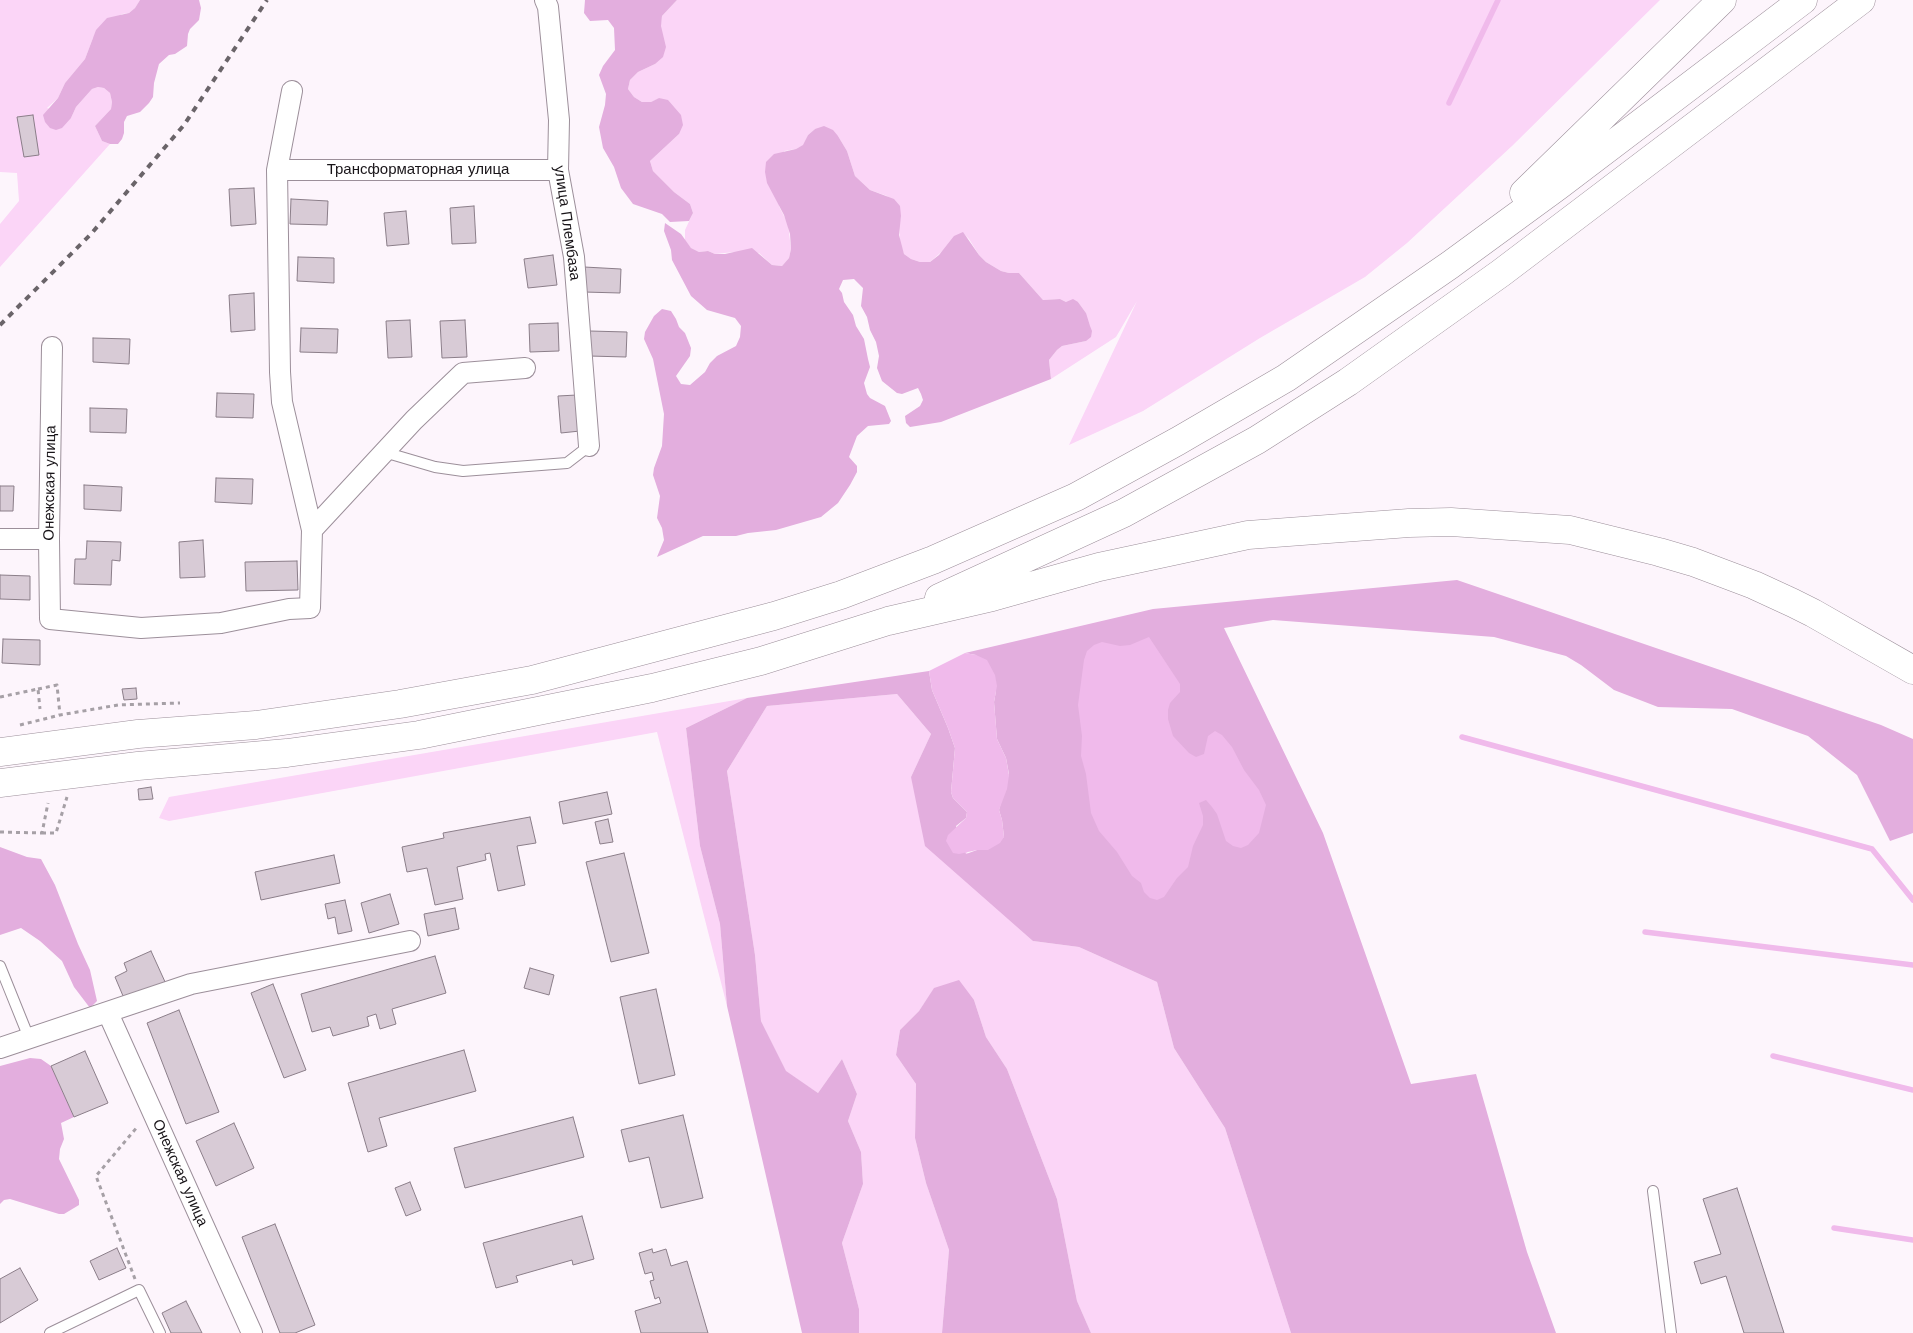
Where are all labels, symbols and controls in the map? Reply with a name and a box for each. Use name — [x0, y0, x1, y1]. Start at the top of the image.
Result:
street label: Трансформаторная улица — [327, 161, 509, 179]
street label: улица Плембаза — [550, 164, 584, 282]
street label: Онежская улица — [40, 425, 60, 541]
street label: Онежская улица — [148, 1117, 212, 1229]

